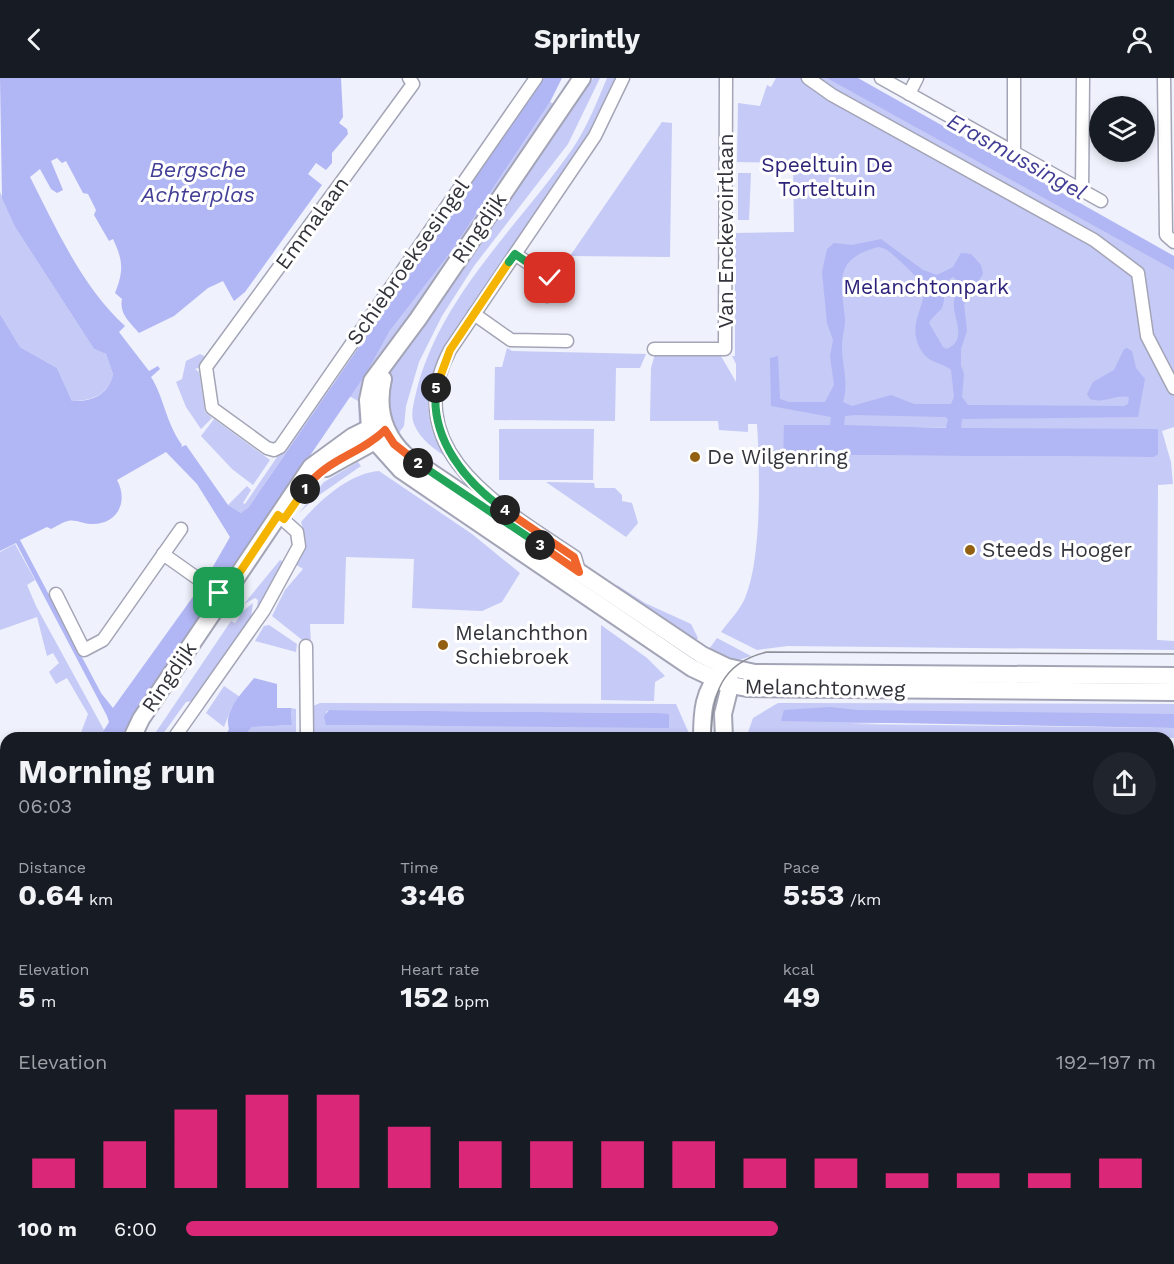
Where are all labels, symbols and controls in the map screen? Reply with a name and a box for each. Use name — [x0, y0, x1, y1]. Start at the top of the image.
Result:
icon: back — [18, 23, 51, 56]
text: Sprintly — [534, 23, 640, 55]
icon: person — [1123, 23, 1156, 56]
map controls — [1089, 96, 1155, 162]
button: layers — [1089, 96, 1155, 162]
water label: Erasmussingel — [943, 108, 1091, 205]
street label: Van Enckevoirtlaan — [713, 134, 738, 328]
park label: Speeltuin De Torteltuin — [761, 152, 893, 201]
water label: Bergsche Achterplas — [140, 157, 255, 207]
street label: Emmalaan — [270, 171, 354, 274]
street label: Schiebroeksesingel — [341, 174, 474, 349]
street label: Ringdijk — [446, 188, 511, 268]
pin — [524, 252, 575, 303]
icon: check — [533, 261, 566, 294]
park label: Melanchtonpark — [843, 274, 1009, 299]
pin: 5 — [421, 373, 451, 403]
text: 5 — [431, 378, 441, 397]
place label: De Wilgenring — [707, 444, 849, 469]
pin: 2 — [403, 448, 433, 478]
marker: De Wilgenring — [688, 450, 702, 464]
text: 2 — [413, 453, 423, 472]
pin: 1 — [290, 474, 320, 504]
text: 1 — [302, 479, 308, 498]
pin: 4 — [490, 495, 520, 525]
text: 4 — [500, 500, 510, 519]
pin: 3 — [525, 530, 555, 560]
text: 3 — [535, 535, 545, 554]
place label: Steeds Hooger — [982, 537, 1133, 562]
marker: Steeds Hooger — [963, 543, 977, 557]
pin — [193, 567, 244, 618]
icon: arrive — [202, 576, 235, 609]
place label: Melanchthon Schiebroek — [455, 620, 588, 669]
street label: Ringdijk — [136, 637, 201, 717]
marker: Melanchthon Schiebroek — [436, 638, 450, 652]
street label: Melanchtonweg — [745, 674, 906, 701]
text: Morning run — [18, 752, 215, 791]
button: share — [1093, 752, 1156, 815]
text: 06:03 — [18, 794, 72, 818]
text: Distance — [18, 858, 86, 877]
text: Time — [400, 858, 438, 877]
text: Pace — [783, 858, 820, 877]
text: 0.64 — [18, 877, 83, 912]
text: 3:46 — [400, 877, 465, 912]
text: 5:53 — [783, 877, 845, 912]
text: km — [83, 890, 113, 909]
text: /km — [845, 890, 881, 909]
text: Elevation — [18, 960, 89, 979]
text: Heart rate — [400, 960, 479, 979]
text: kcal — [783, 960, 814, 979]
text: 5 — [18, 979, 36, 1014]
text: 152 — [400, 979, 449, 1014]
text: 49 — [783, 979, 821, 1014]
text: m — [36, 992, 56, 1011]
text: bpm — [449, 992, 489, 1011]
text: Elevation — [18, 1050, 107, 1074]
text: 192–197 m — [1056, 1050, 1156, 1074]
text: 100 m — [18, 1217, 77, 1241]
text: 6:00 — [114, 1217, 157, 1241]

